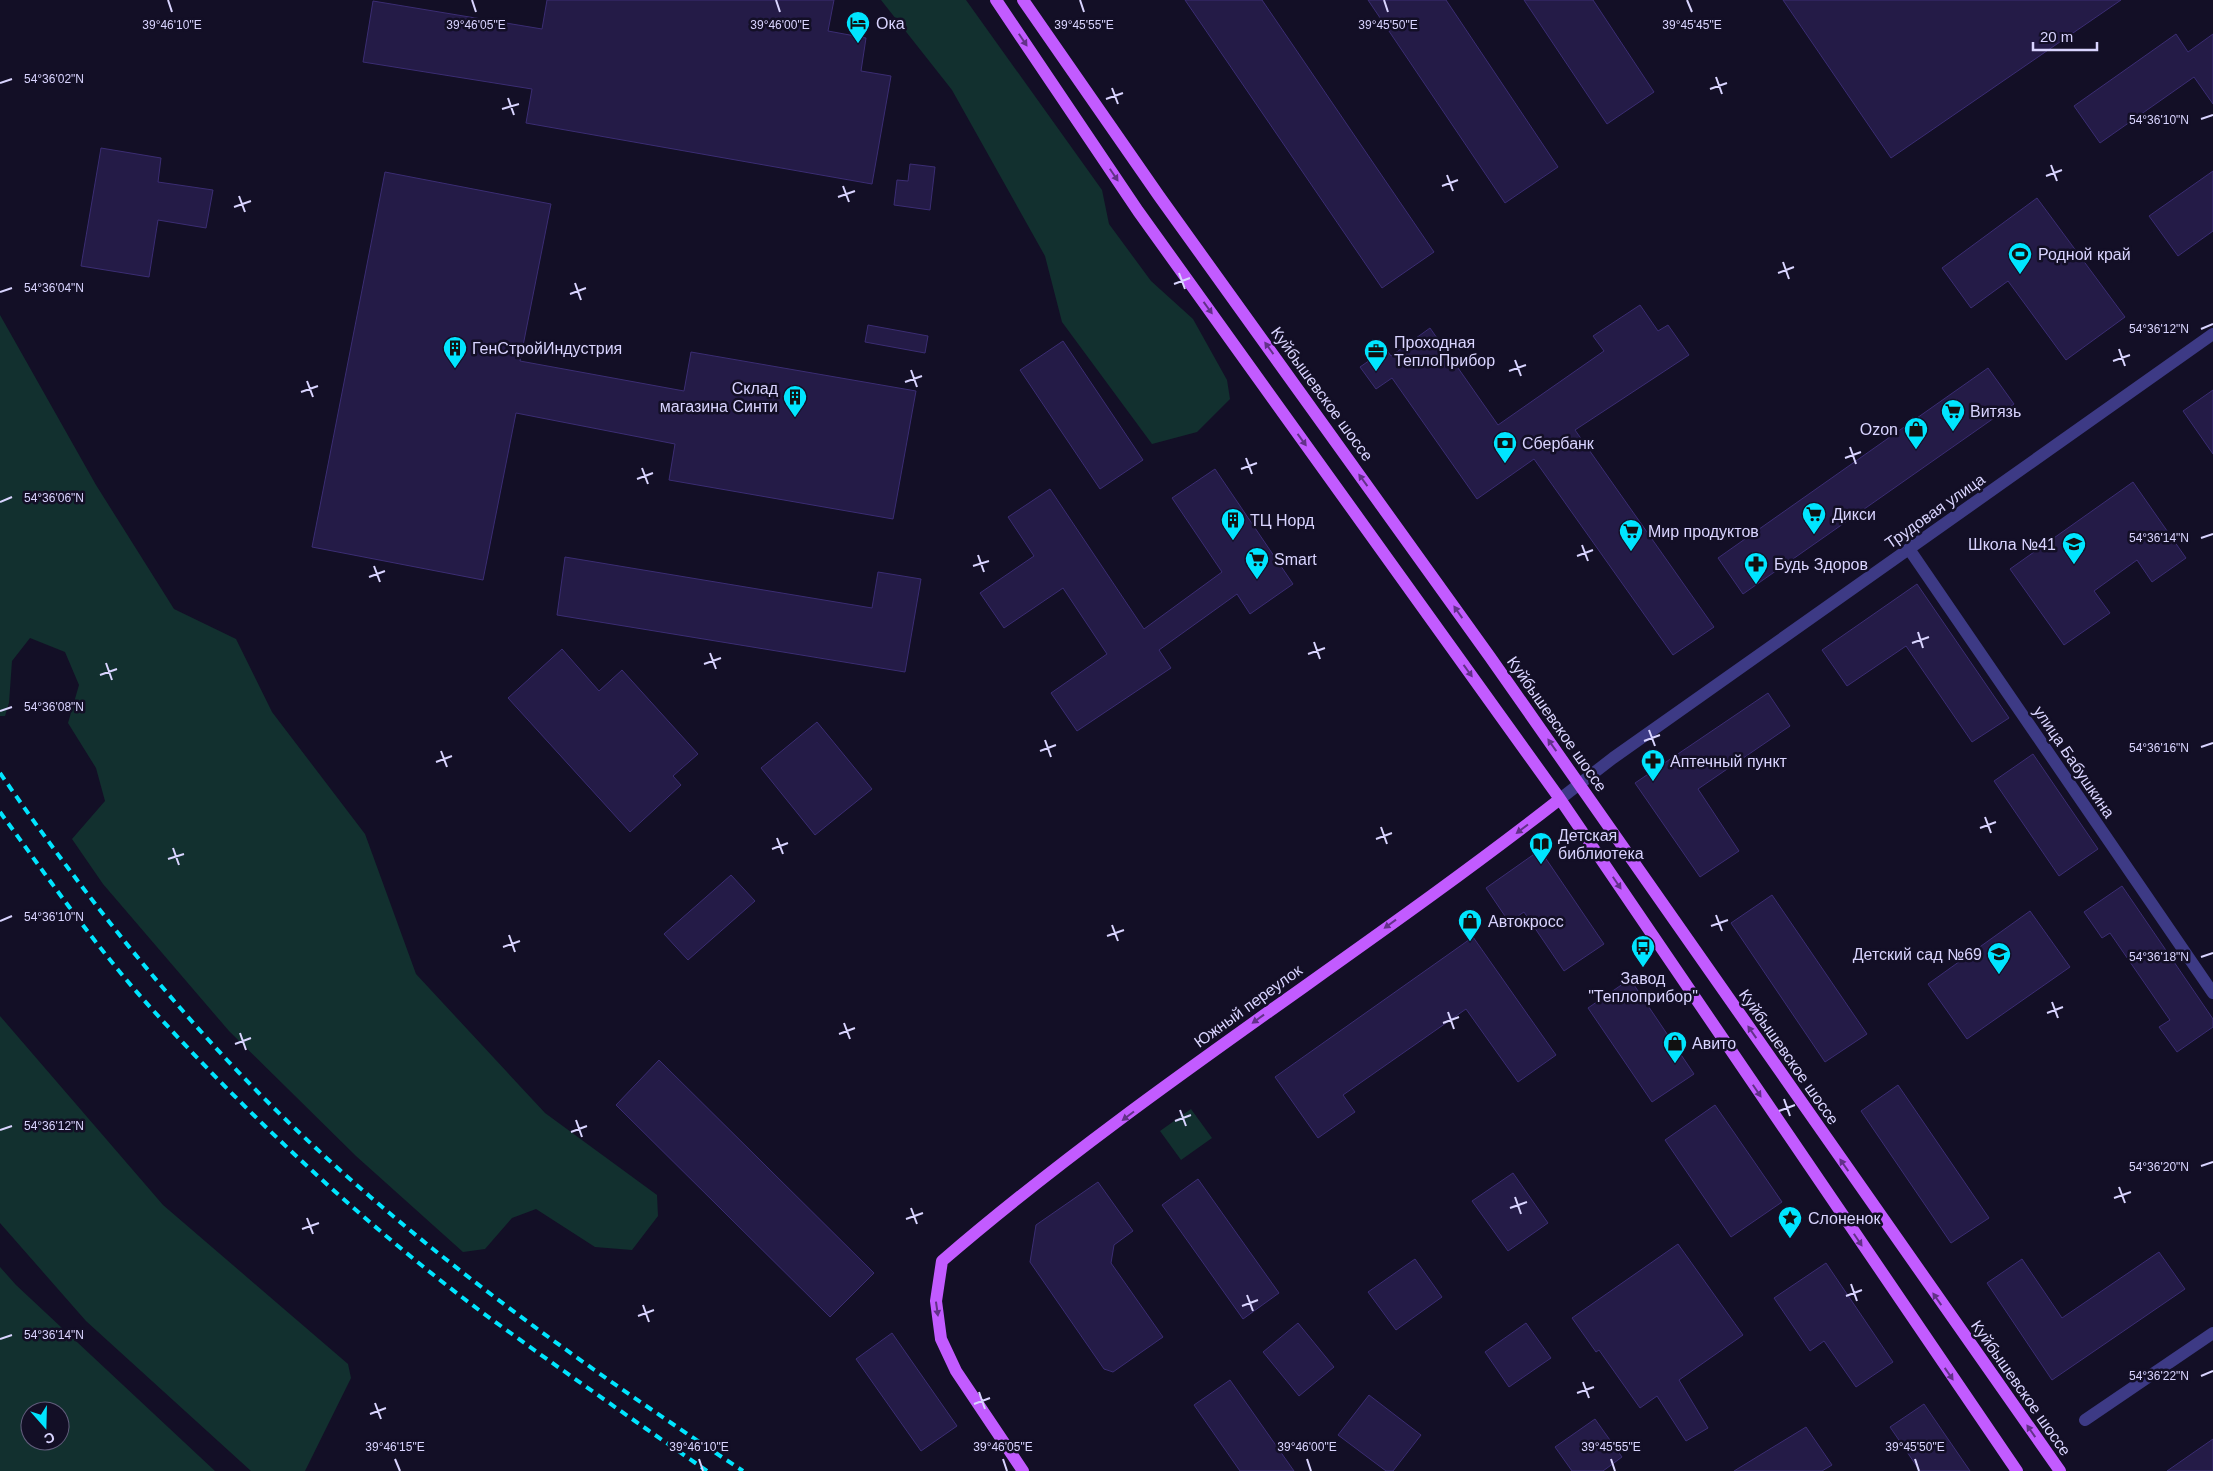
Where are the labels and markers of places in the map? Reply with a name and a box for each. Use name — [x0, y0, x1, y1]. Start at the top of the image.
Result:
hotel icon: Ока — [845, 10, 871, 44]
place label: Ока — [876, 15, 905, 32]
sports icon: Родной край — [2007, 241, 2033, 275]
place label: Родной край — [2038, 246, 2131, 263]
place label: Проходная ТеплоПрибор — [1394, 334, 1495, 369]
building icon: ГенСтройИндустрия — [442, 335, 468, 369]
office icon: Проходная ТеплоПрибор — [1363, 338, 1389, 372]
place label: ГенСтройИндустрия — [472, 340, 622, 357]
place label: Склад магазина Синти — [660, 380, 779, 415]
building icon: Склад магазина Синти — [782, 384, 808, 418]
supermarket icon: Витязь — [1940, 398, 1966, 432]
place label: Витязь — [1970, 403, 2021, 420]
shop icon: Ozon — [1903, 416, 1929, 450]
place label: Ozon — [1860, 421, 1898, 438]
bank icon: Сбербанк — [1492, 430, 1518, 464]
place label: Сбербанк — [1522, 435, 1595, 452]
supermarket icon: Дикси — [1801, 501, 1827, 535]
place label: Дикси — [1832, 506, 1876, 523]
building icon: ТЦ Норд — [1220, 507, 1246, 541]
place label: ТЦ Норд — [1250, 512, 1315, 529]
supermarket icon: Мир продуктов — [1618, 518, 1644, 552]
place label: Мир продуктов — [1648, 523, 1759, 540]
school or university icon: Школа №41 — [2061, 531, 2087, 565]
place label: Школа №41 — [1968, 536, 2056, 553]
supermarket icon: Smart — [1244, 546, 1270, 580]
place label: Smart — [1274, 551, 1317, 568]
pharmacy icon: Будь Здоров — [1743, 551, 1769, 585]
place label: Будь Здоров — [1774, 556, 1868, 573]
pharmacy icon: Аптечный пункт — [1640, 748, 1666, 782]
place label: Аптечный пункт — [1670, 753, 1788, 770]
place label: Детская библиотека — [1558, 827, 1644, 862]
library icon: Детская библиотека — [1528, 831, 1554, 865]
shop icon: Автокросс — [1457, 908, 1483, 942]
place label: Автокросс — [1488, 913, 1564, 930]
bus stop icon: Завод "Теплоприбор" — [1630, 934, 1656, 968]
school or university icon: Детский сад №69 — [1986, 941, 2012, 975]
place label: Детский сад №69 — [1853, 946, 1982, 963]
place label: Завод "Теплоприбор" — [1588, 970, 1698, 1005]
shop icon: Авито — [1662, 1030, 1688, 1064]
place label: Авито — [1692, 1035, 1736, 1052]
place icon: Слоненок — [1777, 1205, 1803, 1239]
place label: Слоненок — [1808, 1210, 1881, 1227]

